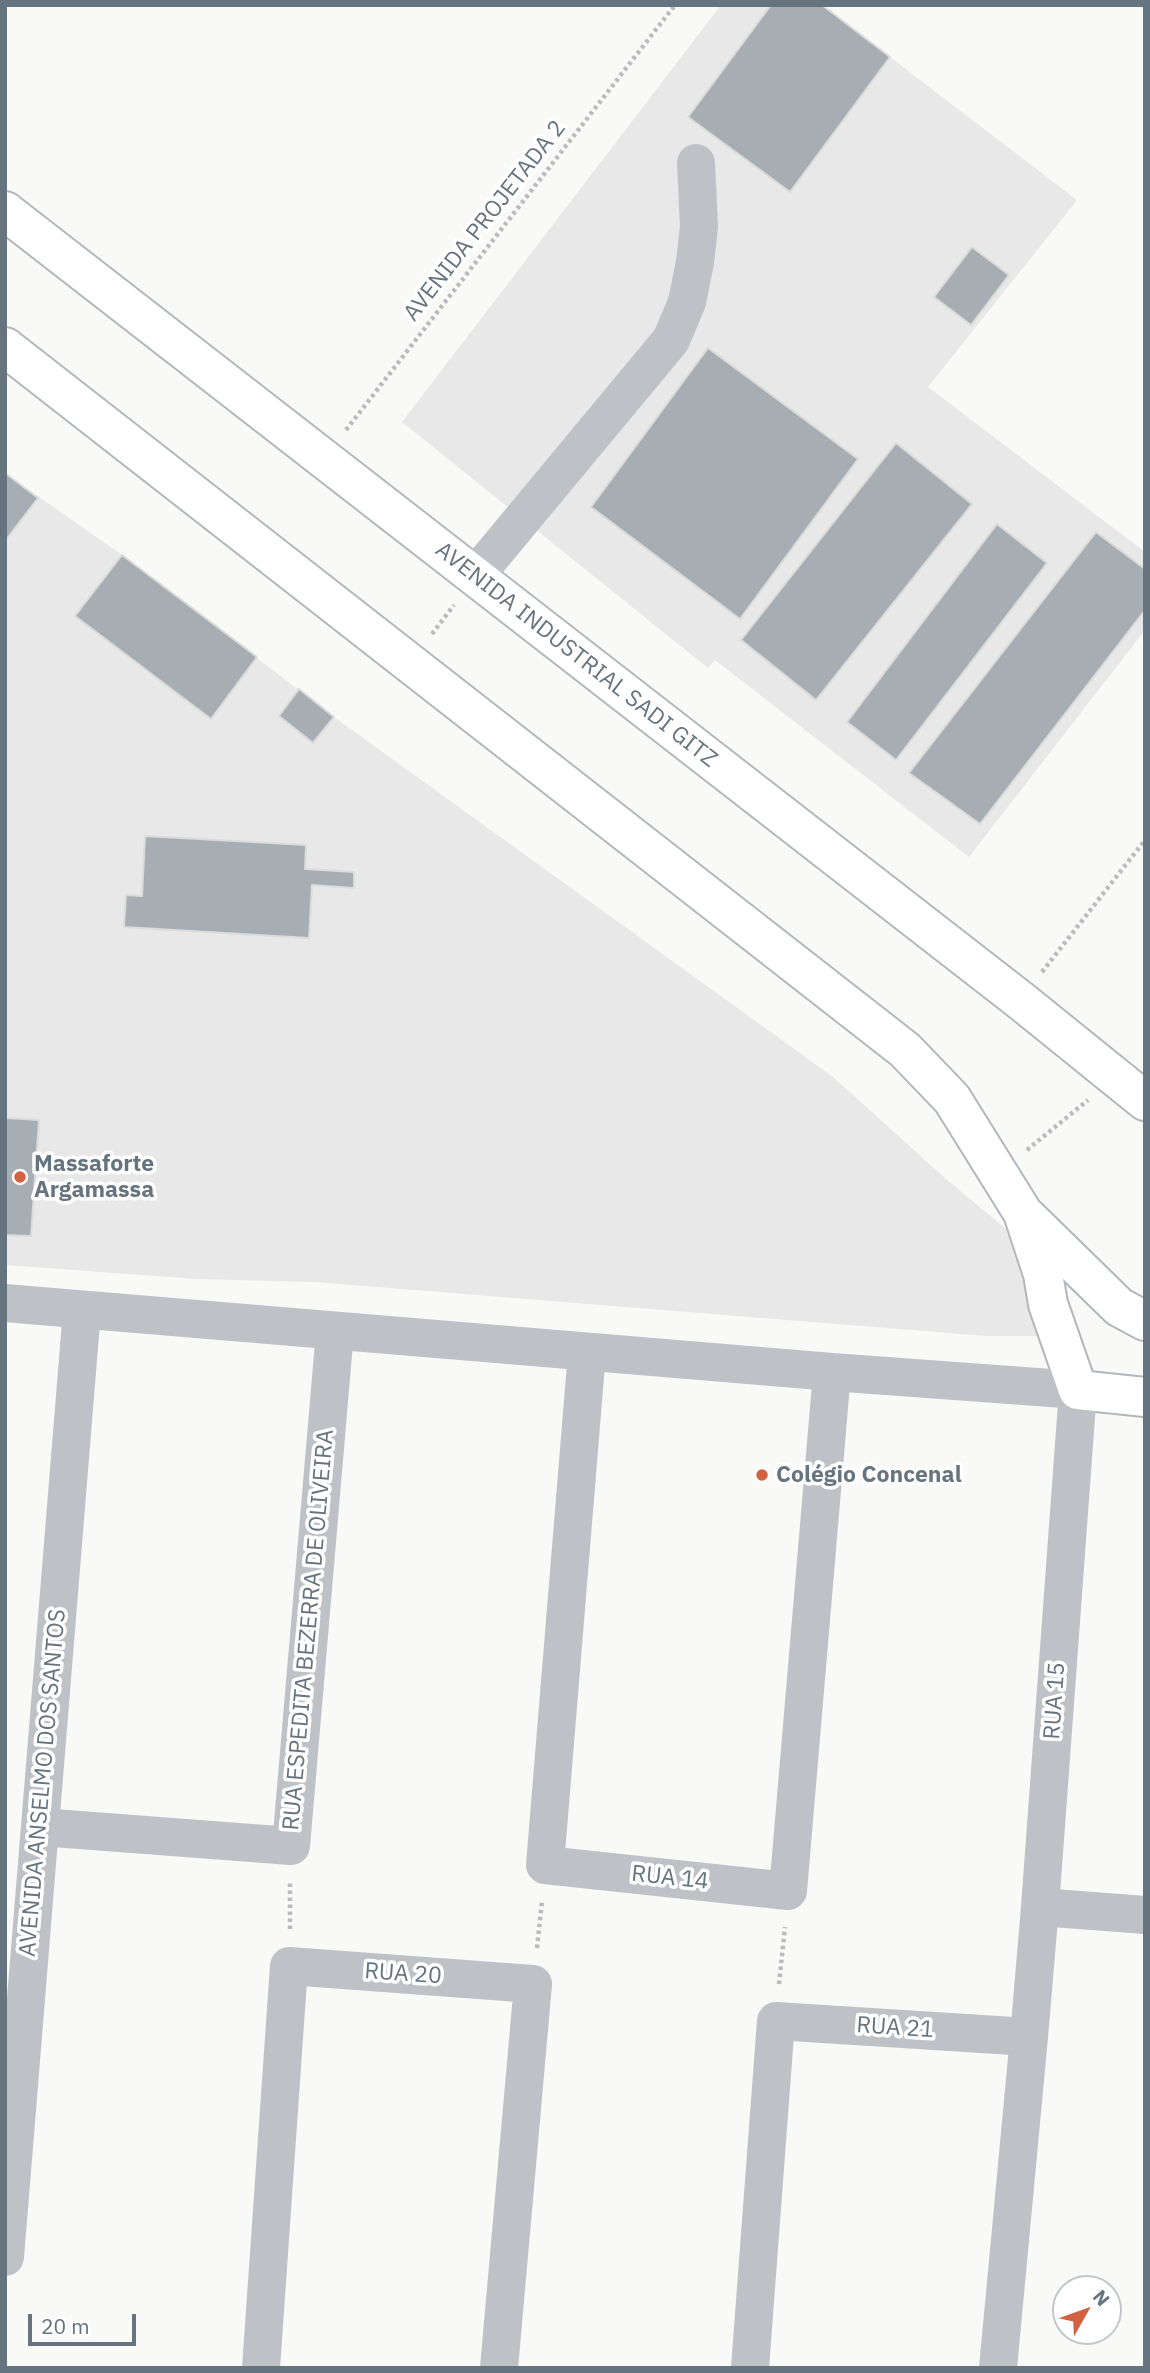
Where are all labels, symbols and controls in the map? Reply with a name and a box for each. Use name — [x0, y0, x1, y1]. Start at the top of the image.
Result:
street label: AVENIDA PROJETADA 2 — [398, 115, 572, 327]
street label: AVENIDA INDUSTRIAL SADI GITZ — [430, 536, 722, 774]
place label: Massaforte Argamassa — [34, 1150, 154, 1204]
marker: Massaforte Argamassa — [12, 1169, 28, 1185]
street label: RUA ESPEDITA BEZERRA DE OLIVEIRA — [278, 1428, 340, 1832]
place label: Colégio Concenal — [776, 1461, 962, 1489]
marker: Colégio Concenal — [754, 1467, 770, 1483]
street label: AVENIDA ANSELMO DOS SANTOS — [14, 1608, 72, 1958]
street label: RUA 15 — [1039, 1661, 1071, 1741]
street label: RUA 14 — [630, 1860, 710, 1896]
street label: RUA 20 — [363, 1958, 443, 1990]
street label: RUA 21 — [855, 2012, 935, 2044]
north arrow — [1052, 2275, 1122, 2345]
text: N — [1088, 2285, 1115, 2311]
scale bar — [32, 2300, 140, 2344]
text: 20 m — [41, 2312, 90, 2340]

